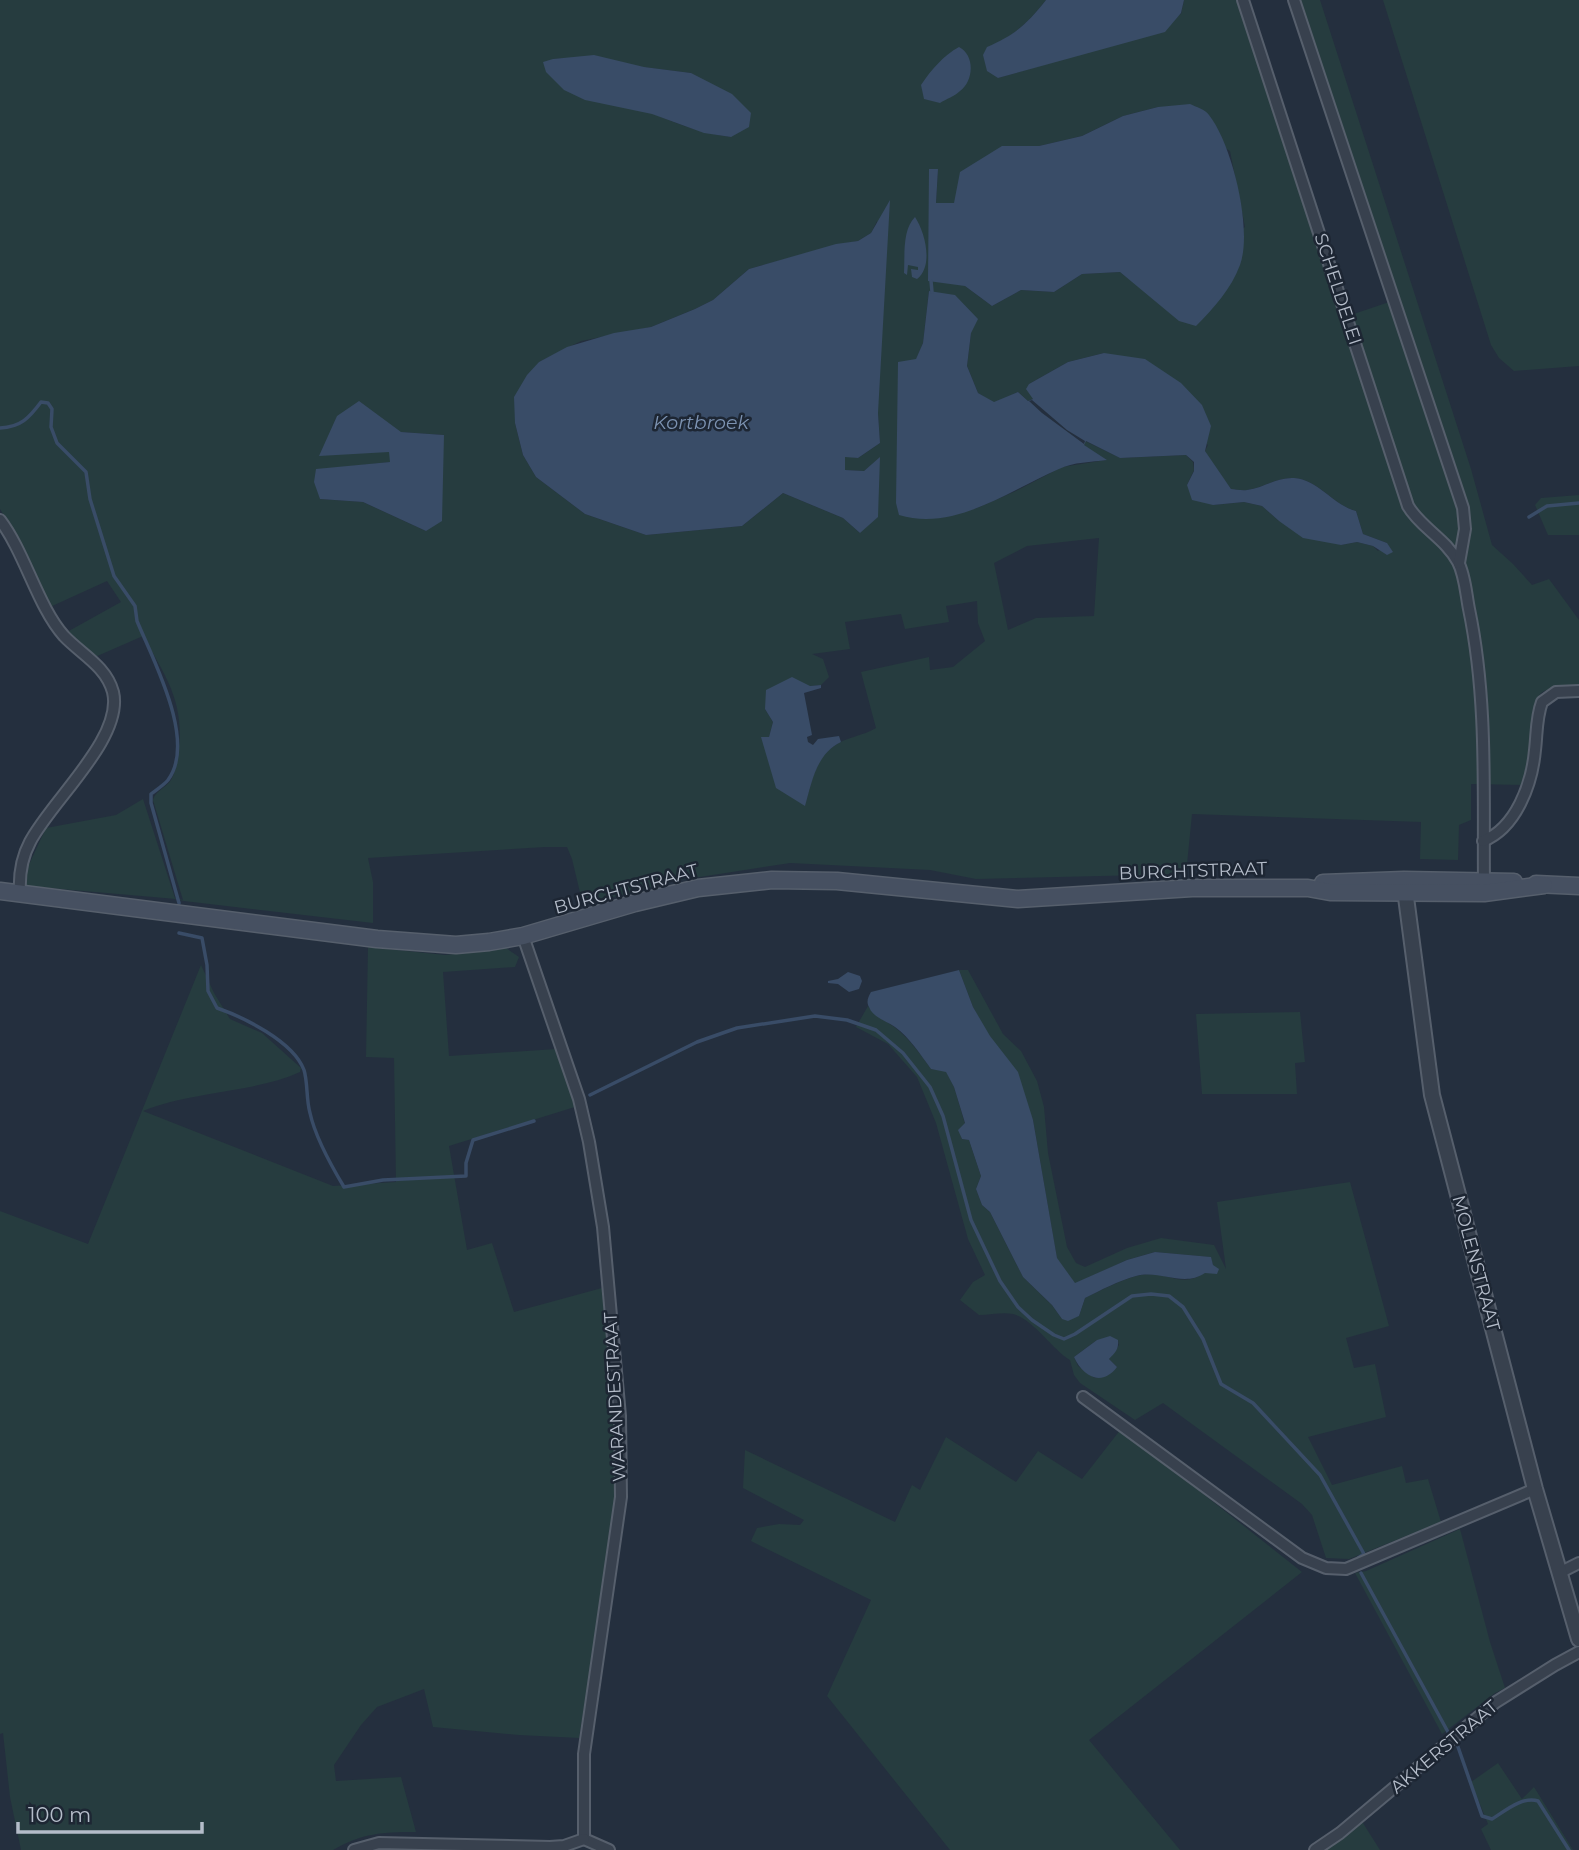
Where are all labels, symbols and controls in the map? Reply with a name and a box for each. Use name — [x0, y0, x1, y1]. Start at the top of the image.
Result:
street label: SCHELDELEI — [1310, 230, 1366, 348]
water label: Kortbroek — [653, 411, 749, 434]
street label: BURCHTSTRAAT — [1119, 857, 1268, 885]
street label: BURCHTSTRAAT — [552, 859, 701, 919]
street label: MOLENSTRAAT — [1447, 1193, 1505, 1334]
street label: WARANDESTRAAT — [600, 1311, 630, 1482]
street label: AKKERSTRAAT — [1386, 1695, 1503, 1798]
scale bar — [18, 1790, 201, 1834]
text: 100 m — [28, 1802, 91, 1827]

